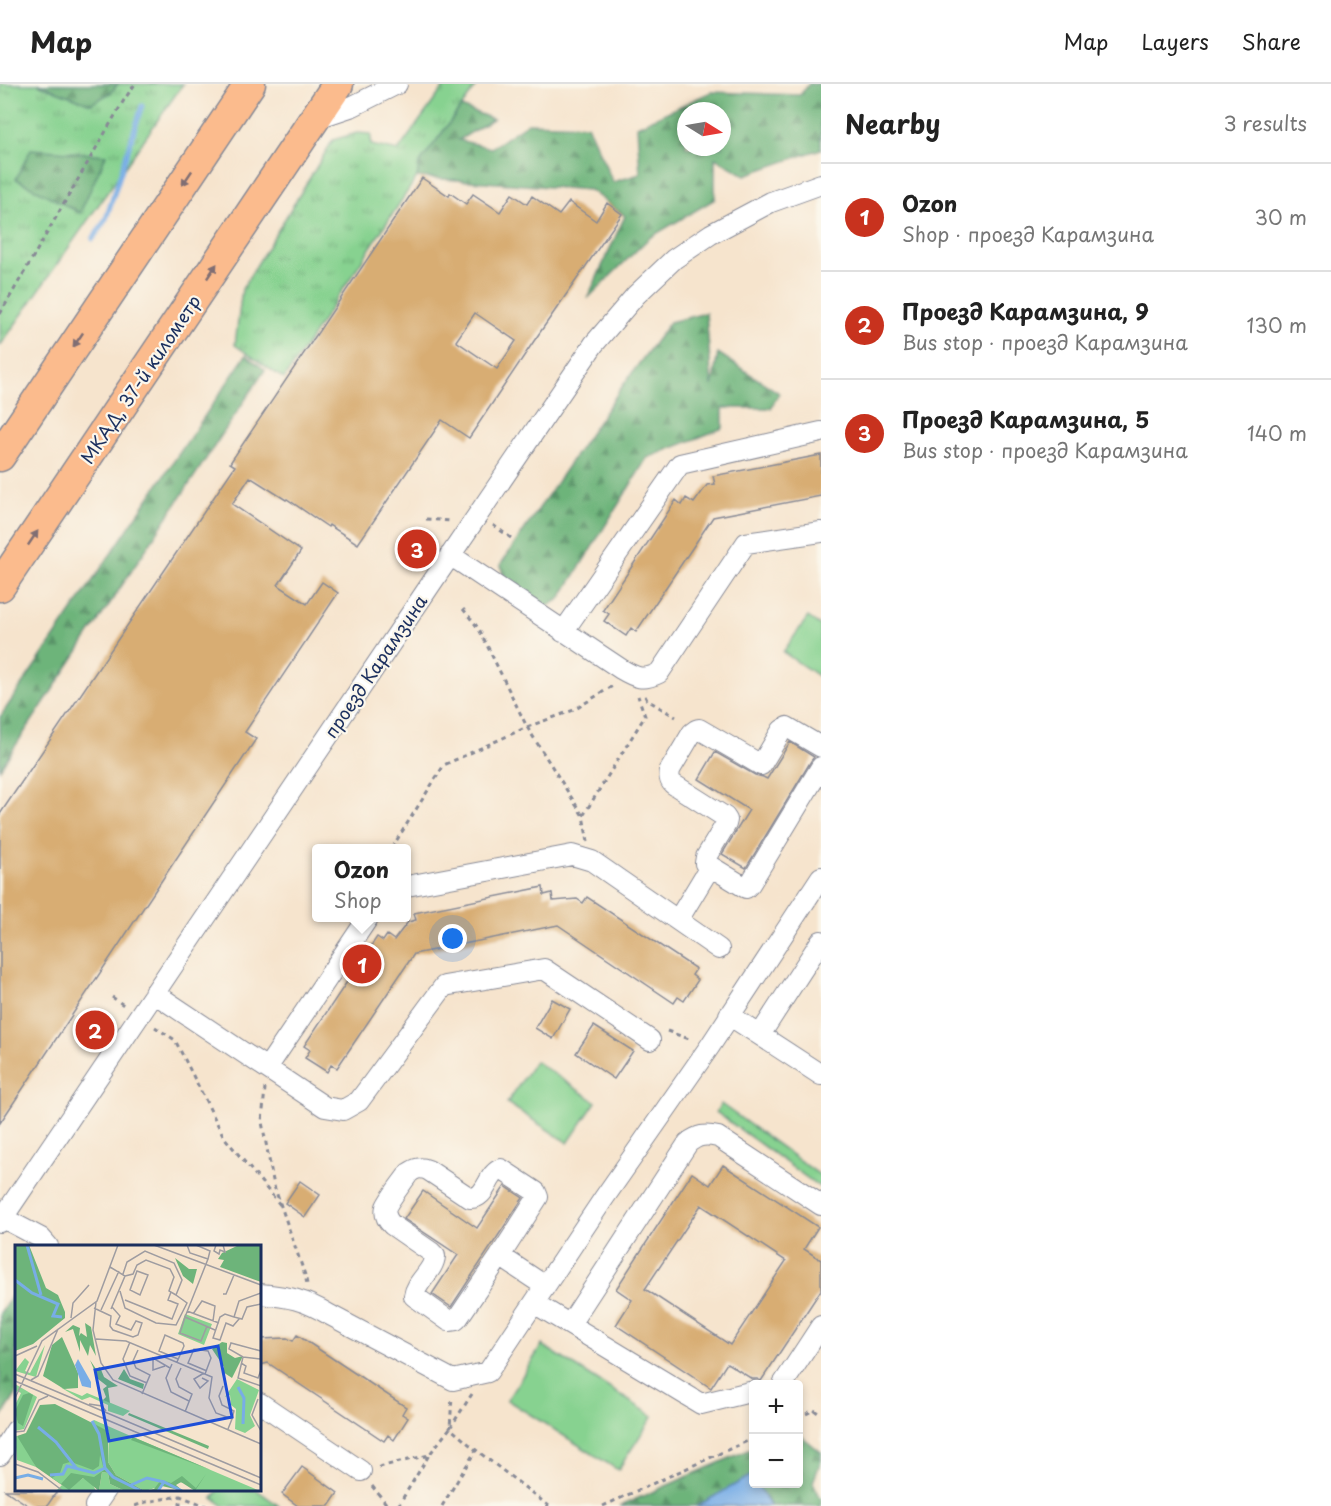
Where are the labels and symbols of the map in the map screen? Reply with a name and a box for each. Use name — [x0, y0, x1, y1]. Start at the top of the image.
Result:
north arrow — [677, 102, 731, 156]
one-way arrow — [181, 170, 193, 186]
one-way arrow — [206, 264, 218, 280]
street label: МКАД, 37-й километр — [73, 289, 207, 469]
one-way arrow — [73, 332, 84, 348]
pin: 3 — [398, 526, 436, 572]
one-way arrow — [27, 530, 38, 546]
street label: проезд Карамзина — [317, 588, 433, 743]
your location — [438, 924, 467, 953]
pin: 1 — [342, 942, 382, 986]
pin: 2 — [76, 1008, 115, 1052]
inset map — [15, 1245, 261, 1491]

